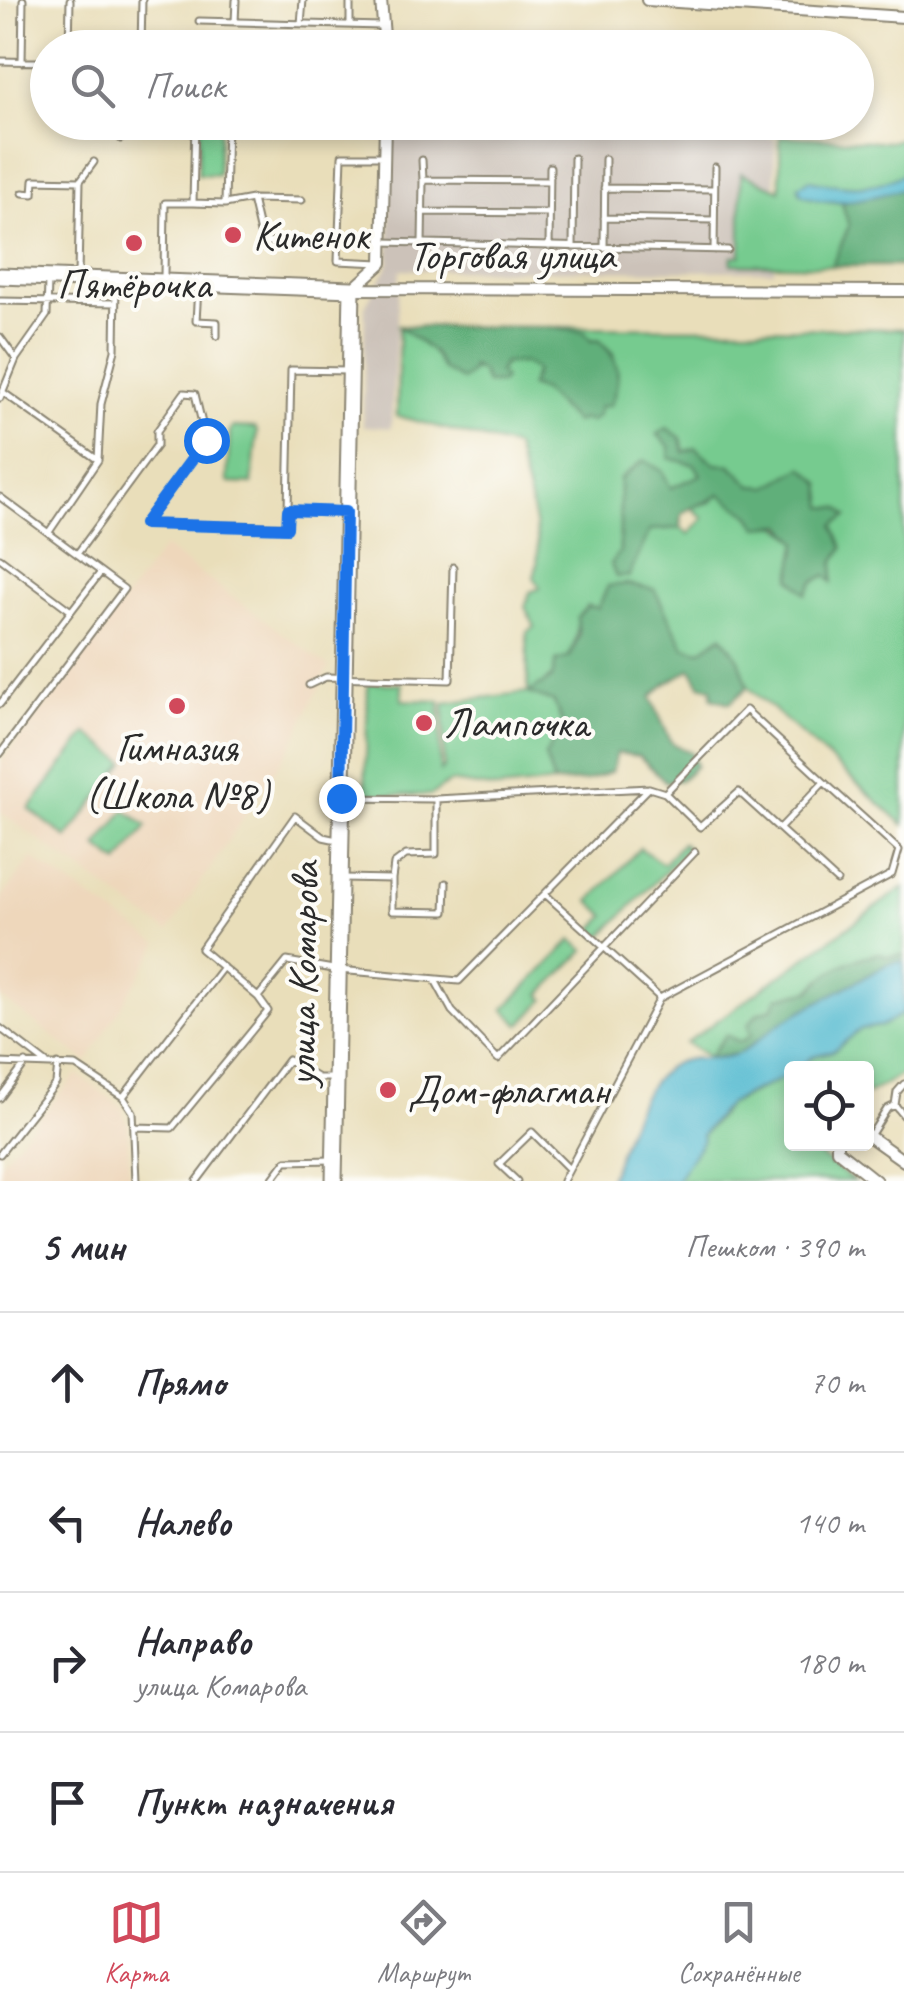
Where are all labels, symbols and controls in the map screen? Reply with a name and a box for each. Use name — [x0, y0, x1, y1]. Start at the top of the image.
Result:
search box — [30, 30, 874, 140]
icon: search — [65, 58, 120, 113]
text: Поиск — [145, 62, 225, 109]
place label: Китенок — [253, 209, 372, 262]
marker: Китенок — [222, 224, 244, 246]
street label: Торговая улица — [409, 229, 618, 282]
marker: Пятёрочка — [123, 232, 145, 254]
place label: Пятёрочка — [57, 258, 214, 311]
route start — [184, 418, 230, 464]
marker: Гимназия (Школа №8) — [166, 695, 188, 717]
place label: Лампочка — [444, 697, 592, 750]
marker: Лампочка — [413, 712, 435, 734]
place label: Гимназия (Школа №8) — [85, 721, 271, 822]
route end — [319, 776, 365, 822]
street label: улица Комарова — [274, 859, 331, 1090]
map controls — [784, 1061, 874, 1151]
button: locate — [784, 1061, 874, 1151]
place label: Дом-флагман — [408, 1064, 612, 1117]
marker: Дом-флагман — [377, 1079, 399, 1101]
text: 5 мин — [40, 1220, 125, 1273]
text: Пешком · 390 m — [685, 1226, 864, 1267]
icon: ahead — [40, 1355, 95, 1410]
text: Прямо — [135, 1359, 225, 1406]
text: 70 m — [810, 1362, 864, 1403]
icon: left — [40, 1495, 95, 1550]
text: Налево — [135, 1499, 231, 1546]
text: 140 m — [795, 1502, 864, 1543]
text: Направо — [135, 1618, 251, 1665]
icon: right — [40, 1635, 95, 1690]
text: 180 m — [795, 1642, 864, 1683]
text: улица Комарова — [135, 1665, 306, 1706]
icon: arrive — [40, 1775, 95, 1830]
text: Пункт назначения — [135, 1779, 392, 1826]
tab: Карта — [104, 1895, 168, 1990]
tab: Маршрут — [377, 1895, 469, 1990]
tab: Сохранённые — [678, 1895, 800, 1990]

